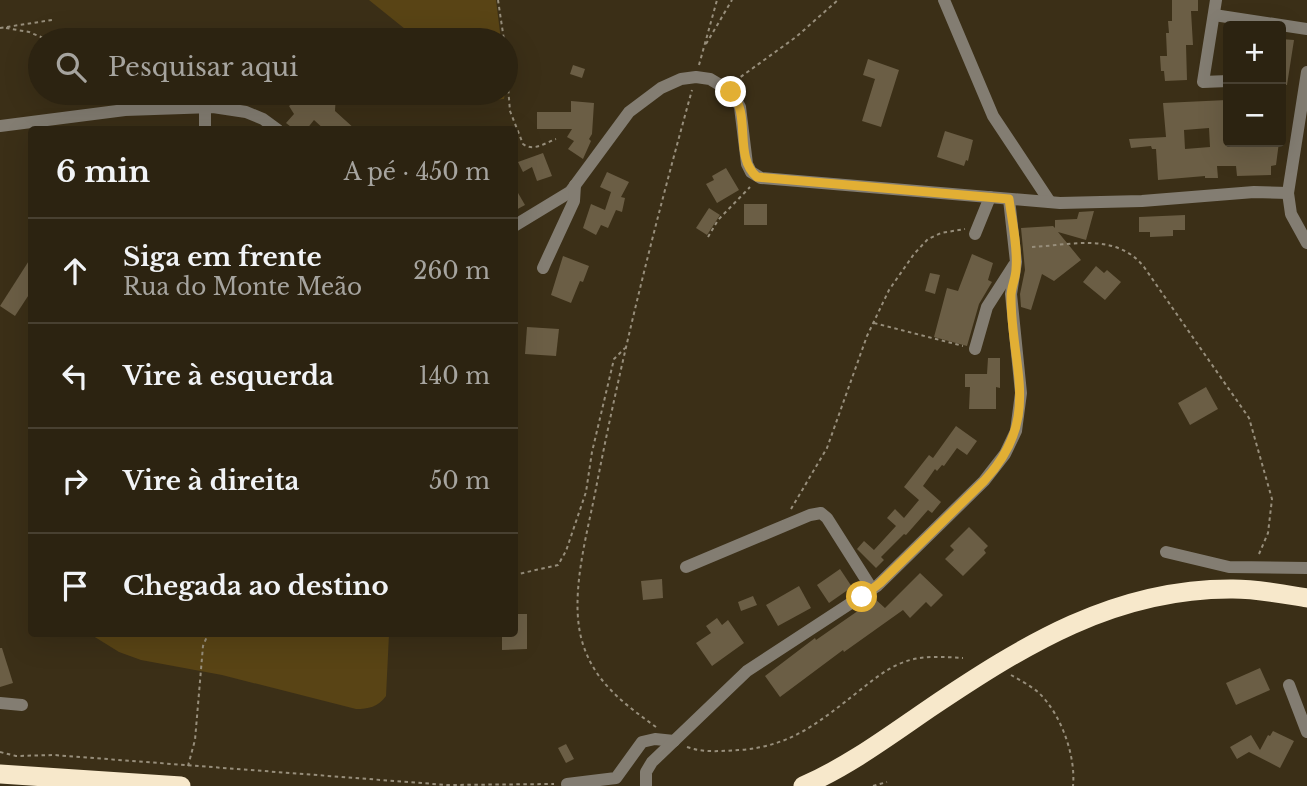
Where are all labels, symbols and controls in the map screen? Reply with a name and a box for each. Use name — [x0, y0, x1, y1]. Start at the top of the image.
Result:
map controls — [1223, 21, 1286, 147]
button: + — [1223, 21, 1286, 84]
search box — [28, 28, 518, 105]
icon: search — [52, 48, 90, 86]
text: Pesquisar aqui — [108, 51, 298, 83]
route end — [715, 76, 746, 107]
button: − — [1223, 84, 1286, 147]
text: 6 min — [56, 153, 150, 190]
text: A pé · 450 m — [344, 158, 490, 186]
text: Siga em frente — [123, 241, 322, 273]
icon: ahead — [56, 252, 94, 290]
text: 260 m — [413, 257, 490, 285]
text: Rua do Monte Meão — [123, 273, 362, 301]
icon: left — [56, 357, 94, 395]
text: Vire à esquerda — [123, 360, 334, 392]
text: 140 m — [419, 362, 490, 390]
icon: right — [56, 462, 94, 500]
text: Vire à direita — [123, 465, 299, 497]
text: 50 m — [429, 467, 490, 495]
icon: arrive — [56, 567, 94, 605]
text: Chegada ao destino — [123, 570, 389, 602]
route start — [846, 581, 877, 612]

